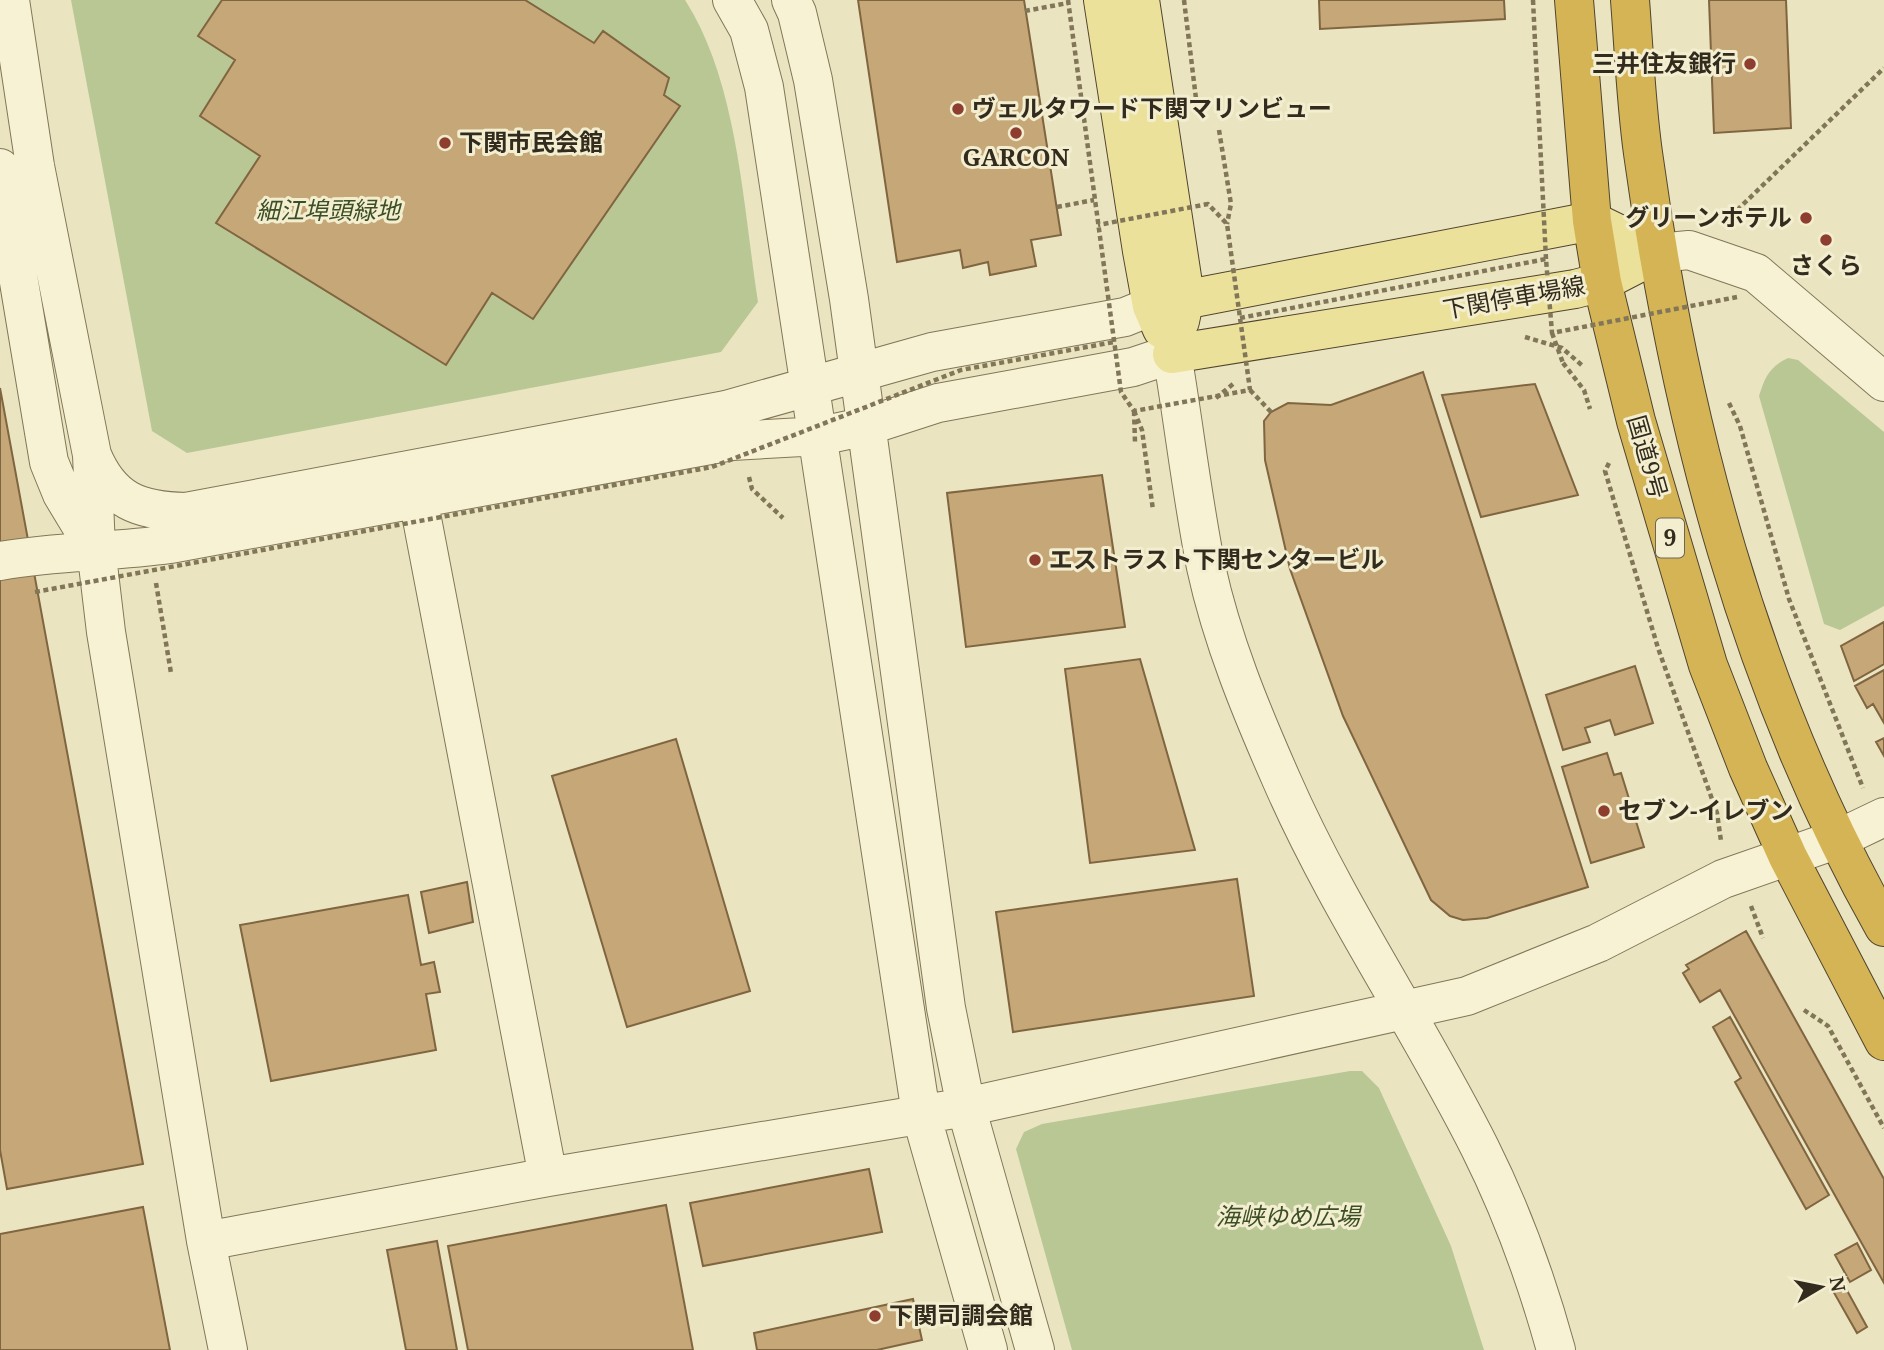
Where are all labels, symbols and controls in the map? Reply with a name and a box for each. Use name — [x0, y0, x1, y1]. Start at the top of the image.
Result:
place label: 三井住友銀行 — [1592, 46, 1736, 79]
marker: 三井住友銀行 — [1742, 56, 1758, 72]
place label: ヴェルタワード下関マリンビュー — [972, 91, 1332, 124]
marker: ヴェルタワード下関マリンビュー — [950, 101, 966, 117]
place label: 下関市民会館 — [459, 125, 603, 158]
marker: GARCON — [1008, 125, 1024, 141]
marker: 下関市民会館 — [437, 135, 453, 151]
place label: GARCON — [962, 140, 1070, 173]
park label: 細江埠頭緑地 — [256, 193, 403, 226]
place label: グリーンホテル — [1625, 200, 1792, 233]
marker: グリーンホテル — [1798, 210, 1814, 226]
marker: さくら — [1818, 232, 1834, 248]
place label: さくら — [1790, 248, 1862, 281]
street label: 下関停車場線 — [1440, 268, 1588, 325]
street label: 国道9号 — [1621, 411, 1676, 502]
road number: 9 — [1656, 518, 1684, 558]
place label: エストラスト下関センタービル — [1049, 542, 1385, 575]
marker: エストラスト下関センタービル — [1027, 552, 1043, 568]
place label: セブン-イレブン — [1618, 793, 1793, 826]
marker: セブン-イレブン — [1596, 803, 1612, 819]
park label: 海峡ゆめ広場 — [1216, 1199, 1363, 1232]
north arrow — [1786, 1252, 1856, 1322]
text: N — [1824, 1274, 1852, 1294]
place label: 下関司調会館 — [889, 1298, 1033, 1331]
marker: 下関司調会館 — [867, 1308, 883, 1324]

